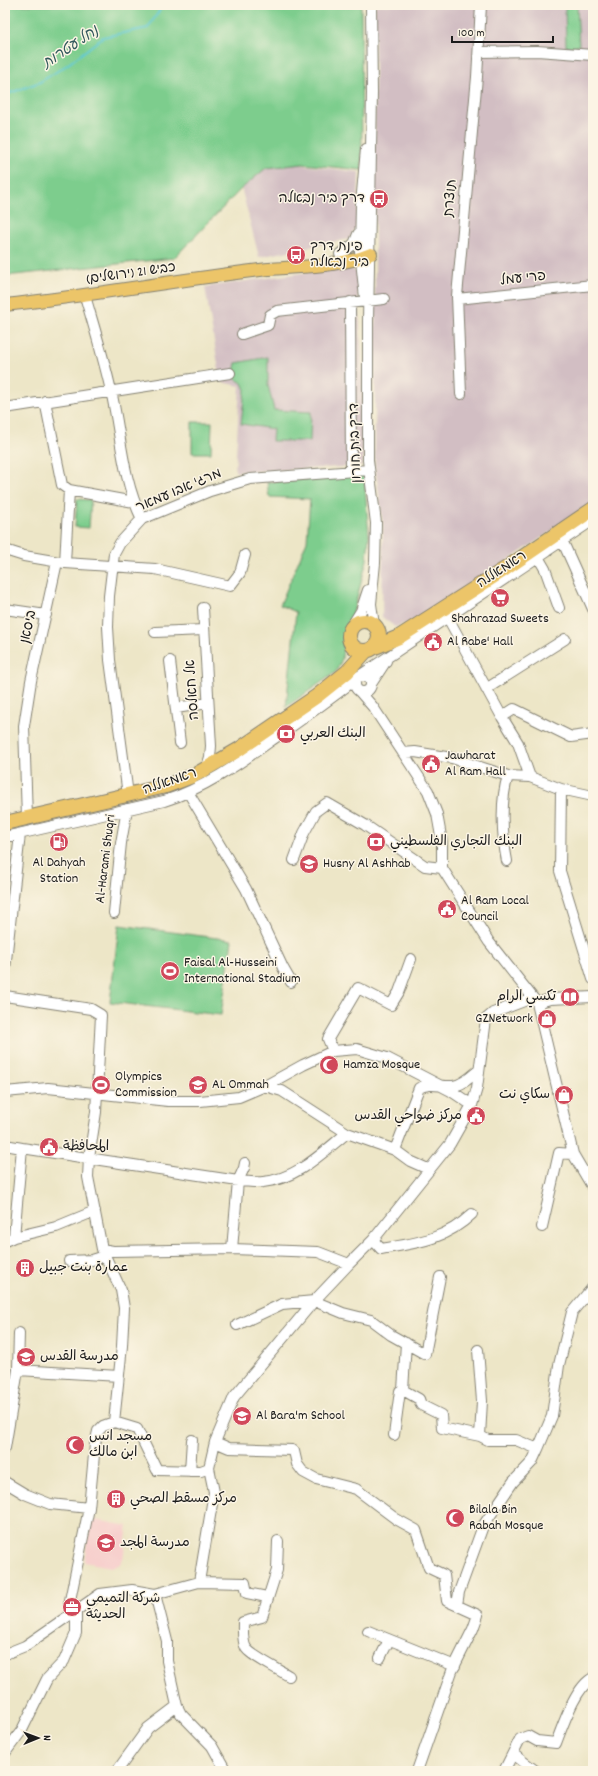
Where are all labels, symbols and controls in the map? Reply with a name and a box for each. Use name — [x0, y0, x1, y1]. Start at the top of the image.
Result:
scale bar — [452, 18, 553, 44]
water label: נחל עטרות — [37, 20, 105, 76]
text: 100 m — [458, 25, 485, 42]
street label: תוצרת — [439, 178, 463, 219]
bus stop icon: דרך ביר נבאלה — [368, 188, 390, 210]
place label: דרך ביר נבאלה — [278, 189, 365, 209]
place label: פינת דרך ביר נבאלה — [310, 237, 369, 273]
bus stop icon: פינת דרך ביר נבאלה — [285, 244, 307, 266]
street label: כביש 21 (ירושלים) — [85, 258, 177, 290]
street label: פרי עמל — [499, 267, 547, 291]
street label: דרך בית חורון — [345, 403, 367, 483]
street label: מרג' אבו עמאר — [133, 464, 225, 518]
street label: ראמאללה — [473, 546, 531, 594]
supermarket icon: Shahrazad Sweets — [489, 587, 511, 609]
street label: ביסאן — [15, 608, 43, 646]
place label: Shahrazad Sweets — [451, 609, 549, 629]
public building icon: Al Rabe' Hall — [422, 631, 444, 653]
place label: Al Rabe' Hall — [447, 632, 514, 652]
street label: אל חאלסה — [181, 659, 205, 721]
bank icon: البنك العربي — [275, 723, 297, 745]
place label: البنك العربي — [300, 724, 366, 745]
place label: Jawharat Al Ram Hall — [445, 746, 506, 782]
public building icon: Jawharat Al Ram Hall — [420, 753, 442, 775]
street label: ראמאללה — [140, 763, 200, 801]
street label: Al-Harami Shuqri — [91, 813, 121, 905]
fuel station icon: Al Dahyah Station — [48, 831, 70, 853]
bank icon: البنك التجاري الفلسطيني — [365, 831, 387, 853]
place label: البنك التجاري الفلسطيني — [390, 832, 522, 853]
place label: Al Dahyah Station — [32, 853, 86, 889]
school or university icon: Husny Al Ashhab — [298, 853, 320, 875]
place label: Husny Al Ashhab — [323, 854, 411, 874]
place label: Al Ram Local Council — [461, 891, 530, 927]
public building icon: Al Ram Local Council — [436, 898, 458, 920]
place label: Faisal Al-Husseini International Stadium — [184, 953, 301, 989]
sports icon: Faisal Al-Husseini International Stadium — [159, 960, 181, 982]
library icon: تكسي الرام — [559, 986, 581, 1008]
place label: تكسي الرام — [496, 987, 557, 1008]
shop icon: GZNetwork — [536, 1008, 558, 1030]
place label: GZNetwork — [475, 1009, 533, 1029]
mosque icon: Hamza Mosque — [318, 1054, 340, 1076]
place label: Hamza Mosque — [343, 1055, 420, 1075]
place label: Olympics Commission — [115, 1067, 177, 1103]
sports icon: Olympics Commission — [90, 1074, 112, 1096]
school or university icon: AL Ommah — [187, 1074, 209, 1096]
place label: AL Ommah — [212, 1075, 269, 1095]
shop icon: سكاي نت — [553, 1084, 575, 1106]
place label: سكاي نت — [499, 1085, 550, 1105]
public building icon: مركز ضواحي القدس — [465, 1105, 487, 1127]
place label: مركز ضواحي القدس — [355, 1106, 462, 1127]
public building icon: المحافظة — [38, 1136, 60, 1158]
place label: المحافظة — [63, 1137, 109, 1157]
building icon: عمارة بنت جبيل — [14, 1257, 36, 1279]
place label: عمارة بنت جبيل — [39, 1258, 129, 1278]
school or university icon: مدرسة القدس — [15, 1346, 37, 1368]
place label: مدرسة القدس — [40, 1347, 119, 1367]
school or university icon: Al Bara'm School — [231, 1405, 253, 1427]
place label: Al Bara'm School — [256, 1406, 345, 1426]
place label: مسجد انس ابن مالك — [89, 1427, 152, 1463]
mosque icon: مسجد انس ابن مالك — [64, 1434, 86, 1456]
building icon: مركز مسقط الصحي — [105, 1488, 127, 1510]
place label: مركز مسقط الصحي — [130, 1489, 237, 1510]
place label: Bilala Bin Rabah Mosque — [469, 1500, 543, 1536]
mosque icon: Bilala Bin Rabah Mosque — [444, 1507, 466, 1529]
school or university icon: مدرسة المجد — [95, 1532, 117, 1554]
place label: مدرسة المجد — [120, 1533, 190, 1553]
place label: شركة التميمي الحديثة — [86, 1589, 160, 1625]
office icon: شركة التميمي الحديثة — [61, 1596, 83, 1618]
north arrow — [18, 1718, 58, 1758]
text: N — [38, 1735, 54, 1741]

